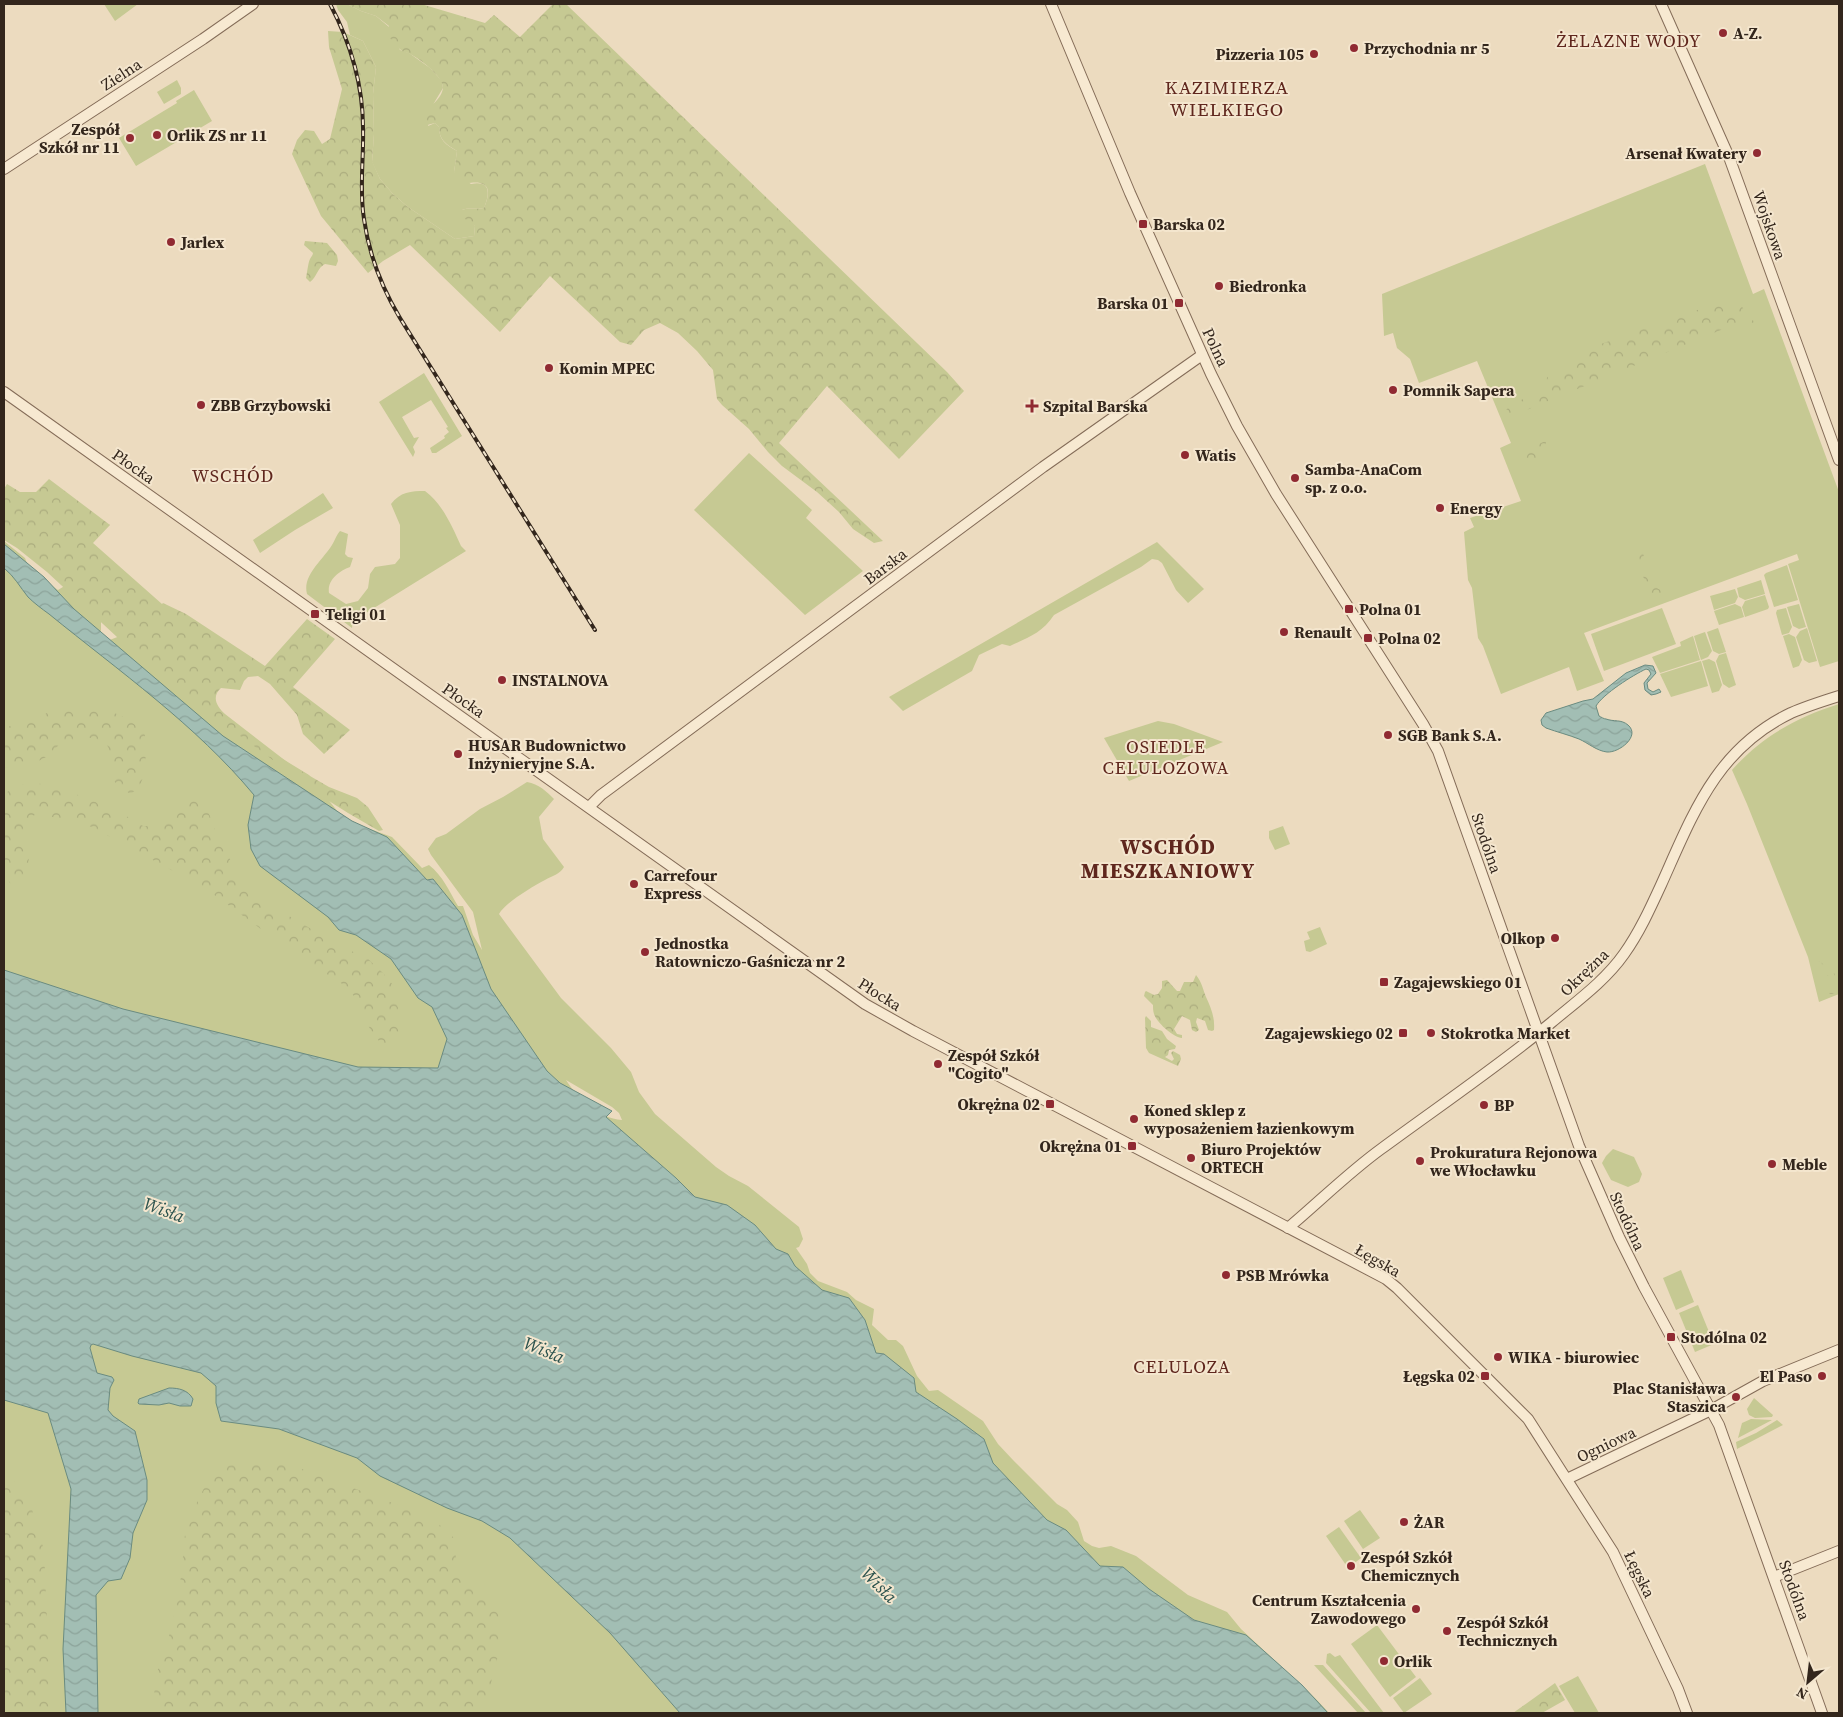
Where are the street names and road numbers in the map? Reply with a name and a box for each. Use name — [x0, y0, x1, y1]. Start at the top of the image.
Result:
street label: Zielna — [96, 52, 146, 95]
street label: Wojskowa — [1748, 188, 1792, 263]
street label: Polna — [1198, 324, 1235, 371]
street label: Płocka — [108, 443, 160, 489]
street label: Barska — [859, 542, 912, 589]
street label: Płocka — [438, 677, 490, 723]
street label: Stodólna — [1466, 810, 1508, 877]
street label: Okrężna — [1555, 943, 1614, 1001]
street label: Płocka — [854, 972, 907, 1016]
street label: Stodólna — [1605, 1188, 1651, 1255]
street label: Łęgska — [1351, 1238, 1406, 1282]
street label: Ogniowa — [1573, 1420, 1640, 1467]
street label: Łęgska — [1619, 1547, 1661, 1602]
street label: Stodólna — [1774, 1557, 1816, 1624]

